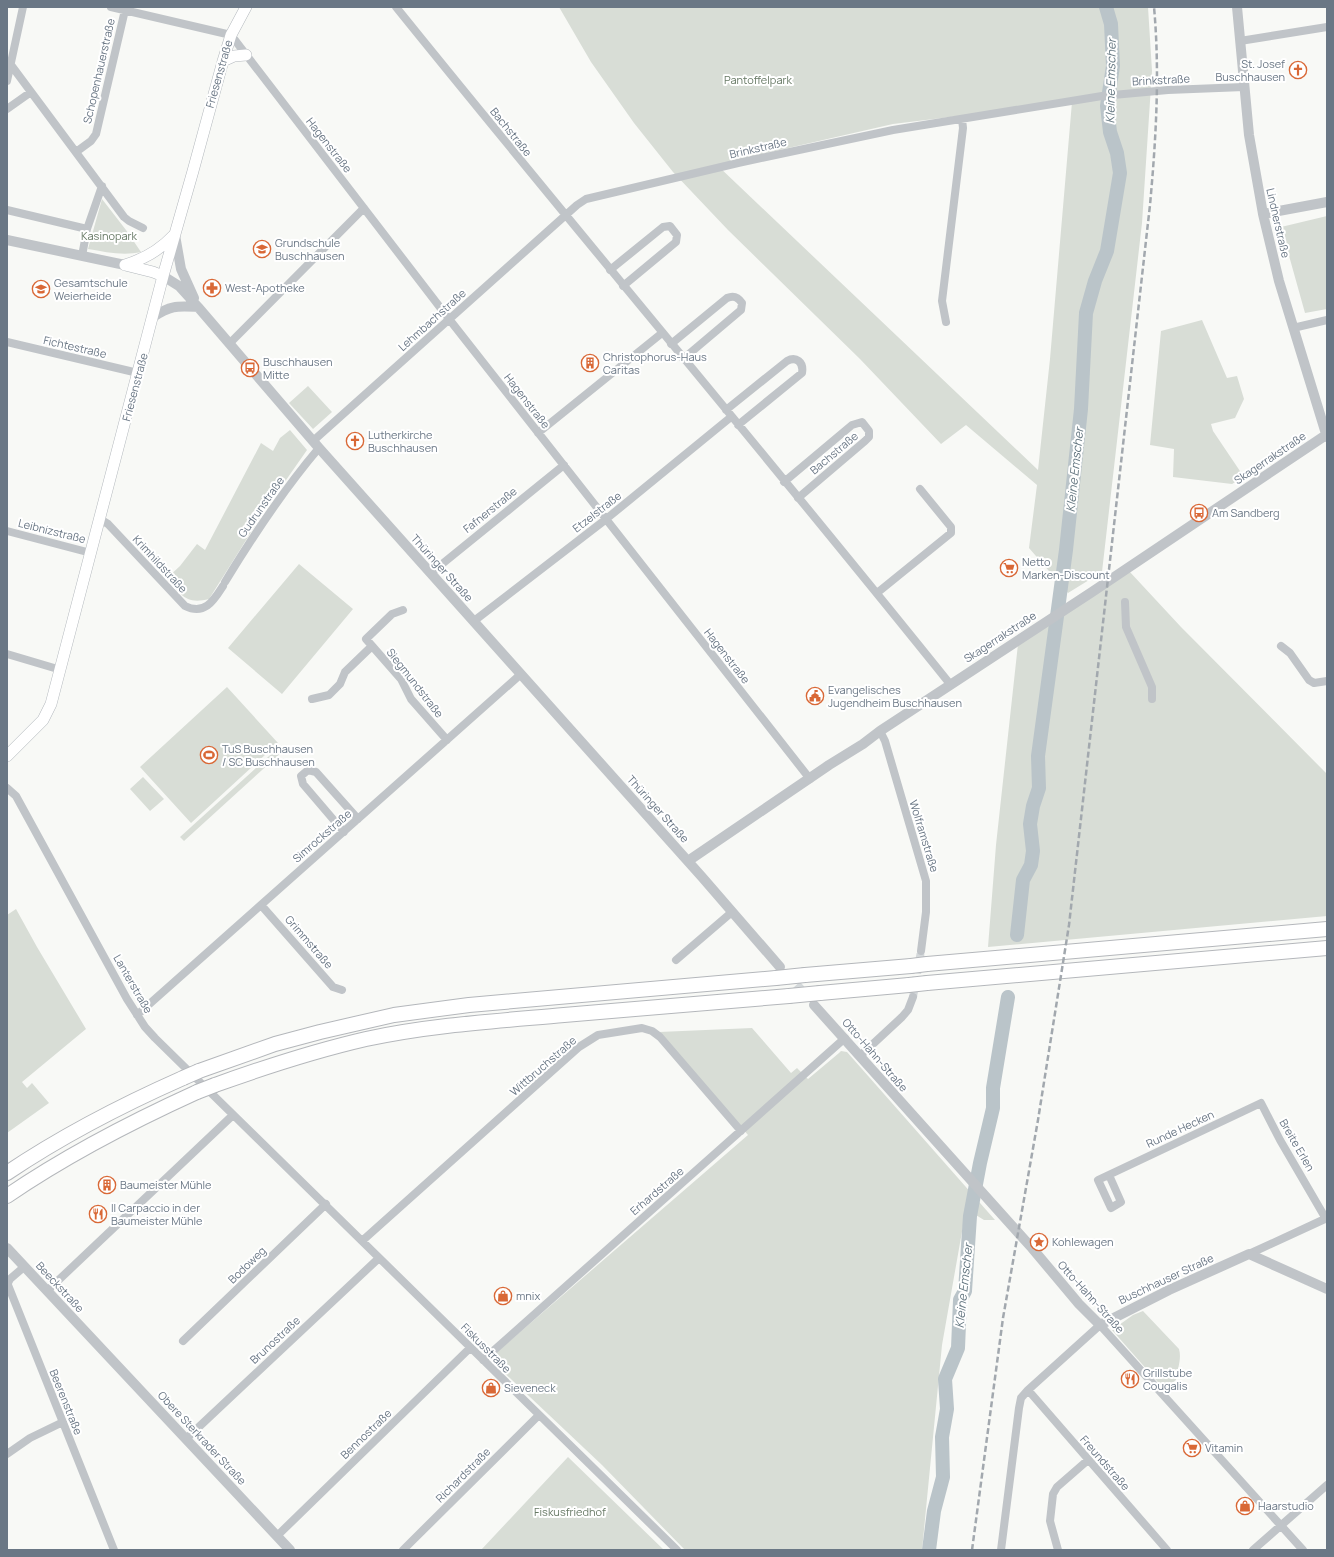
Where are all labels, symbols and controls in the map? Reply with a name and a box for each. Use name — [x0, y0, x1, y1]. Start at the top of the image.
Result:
street label: Schopenhauerstraße — [79, 16, 118, 125]
water label: Kleine Emscher — [1101, 37, 1120, 123]
street label: Friesenstraße — [202, 38, 236, 110]
place label: St. Josef Buschhausen — [1216, 56, 1285, 84]
church icon: St. Josef Buschhausen — [1288, 60, 1308, 80]
street label: Brinkstraße — [1132, 70, 1191, 89]
park label: Pantoffelpark — [724, 72, 792, 87]
street label: Bachstraße — [487, 104, 536, 160]
street label: Hagenstraße — [303, 114, 356, 176]
street label: Brinkstraße — [728, 134, 788, 161]
street label: Lindnerstraße — [1263, 187, 1294, 260]
park label: Kasinopark — [81, 228, 138, 243]
place label: Grundschule Buschhausen — [275, 235, 344, 263]
school or university icon: Grundschule Buschhausen — [252, 239, 272, 259]
place label: Gesamtschule Weierheide — [54, 275, 128, 303]
pharmacy icon: West-Apotheke — [202, 278, 222, 298]
school or university icon: Gesamtschule Weierheide — [31, 279, 51, 299]
place label: West-Apotheke — [225, 280, 305, 295]
street label: Lehmbachstraße — [395, 285, 469, 354]
street label: Fichtestraße — [42, 332, 109, 361]
place label: Christophorus-Haus Caritas — [603, 349, 707, 377]
street label: Friesenstraße — [118, 351, 151, 423]
building icon: Christophorus-Haus Caritas — [580, 353, 600, 373]
place label: Buschhausen Mitte — [263, 354, 332, 382]
bus stop icon: Buschhausen Mitte — [240, 358, 260, 378]
street label: Hagenstraße — [501, 370, 554, 432]
water label: Kleine Emscher — [1062, 425, 1088, 513]
place label: Lutherkirche Buschhausen — [368, 427, 437, 455]
street label: Bachstraße — [806, 428, 861, 477]
street label: Skagerrakstraße — [1231, 428, 1309, 487]
church icon: Lutherkirche Buschhausen — [345, 431, 365, 451]
street label: Gudrunstraße — [234, 473, 287, 540]
street label: Fafnerstraße — [460, 483, 520, 536]
street label: Etzelstraße — [569, 487, 625, 535]
bus stop icon: Am Sandberg — [1189, 503, 1209, 523]
place label: Am Sandberg — [1212, 505, 1280, 520]
street label: Leibnizstraße — [17, 515, 88, 546]
street label: Thüringer Straße — [408, 531, 477, 605]
street label: Krimhildstraße — [130, 532, 191, 596]
place label: Netto Marken-Discount — [1022, 554, 1110, 582]
supermarket icon: Netto Marken-Discount — [999, 558, 1019, 578]
street label: Skagerrakstraße — [961, 607, 1039, 666]
street label: Hagenstraße — [701, 625, 754, 687]
street label: Siegmundstraße — [384, 645, 448, 721]
place label: Evangelisches Jugendheim Buschhausen — [828, 682, 962, 710]
public building icon: Evangelisches Jugendheim Buschhausen — [805, 686, 825, 706]
place label: TuS Buschhausen / SC Buschhausen — [222, 741, 315, 769]
sports icon: TuS Buschhausen / SC Buschhausen — [199, 745, 219, 765]
street label: Thüringer Straße — [624, 772, 693, 846]
street label: Wolframstraße — [906, 798, 943, 874]
street label: Simrockstraße — [289, 805, 355, 865]
street label: Grimmstraße — [282, 912, 337, 972]
street label: Lanterstraße — [111, 952, 157, 1016]
street label: Otto-Hahn-Straße — [839, 1015, 912, 1095]
street label: Wittbruchstraße — [506, 1032, 580, 1099]
street label: Runde Hecken — [1143, 1106, 1216, 1151]
street label: Breite Erlen — [1276, 1116, 1318, 1174]
street label: Erhardstraße — [627, 1163, 687, 1218]
building icon: Baumeister Mühle — [97, 1175, 117, 1195]
place label: Baumeister Mühle — [120, 1177, 212, 1192]
place label: Il Carpaccio in der Baumeister Mühle — [111, 1200, 203, 1228]
restaurant icon: Il Carpaccio in der Baumeister Mühle — [88, 1204, 108, 1224]
place icon: Kohlewagen — [1029, 1232, 1049, 1252]
place label: Kohlewagen — [1052, 1234, 1113, 1249]
water label: Kleine Emscher — [951, 1241, 977, 1329]
street label: Bodoweg — [224, 1243, 269, 1286]
street label: Buschhauser Straße — [1116, 1250, 1216, 1307]
street label: Otto-Hahn-Straße — [1055, 1257, 1128, 1337]
street label: Beeckstraße — [33, 1258, 88, 1316]
shop icon: mnix — [493, 1286, 513, 1306]
place label: mnix — [516, 1288, 540, 1303]
street label: Brunostraße — [246, 1312, 303, 1367]
street label: Fiskusstraße — [458, 1319, 515, 1376]
place label: Grillstube Cougalis — [1143, 1365, 1193, 1393]
street label: Beerenstraße — [47, 1367, 87, 1437]
restaurant icon: Grillstube Cougalis — [1120, 1369, 1140, 1389]
shop icon: Sieveneck — [481, 1378, 501, 1398]
place label: Sieveneck — [504, 1380, 556, 1395]
street label: Obere Sterkrader Straße — [155, 1387, 250, 1488]
street label: Bennostraße — [337, 1405, 395, 1462]
street label: Freundstraße — [1077, 1432, 1134, 1494]
supermarket icon: Vitamin — [1182, 1438, 1202, 1458]
place label: Vitamin — [1205, 1440, 1243, 1455]
street label: Richardstraße — [432, 1444, 494, 1505]
shop icon: Haarstudio — [1235, 1496, 1255, 1516]
place label: Haarstudio — [1258, 1498, 1314, 1513]
park label: Fiskusfriedhof — [534, 1504, 606, 1519]

